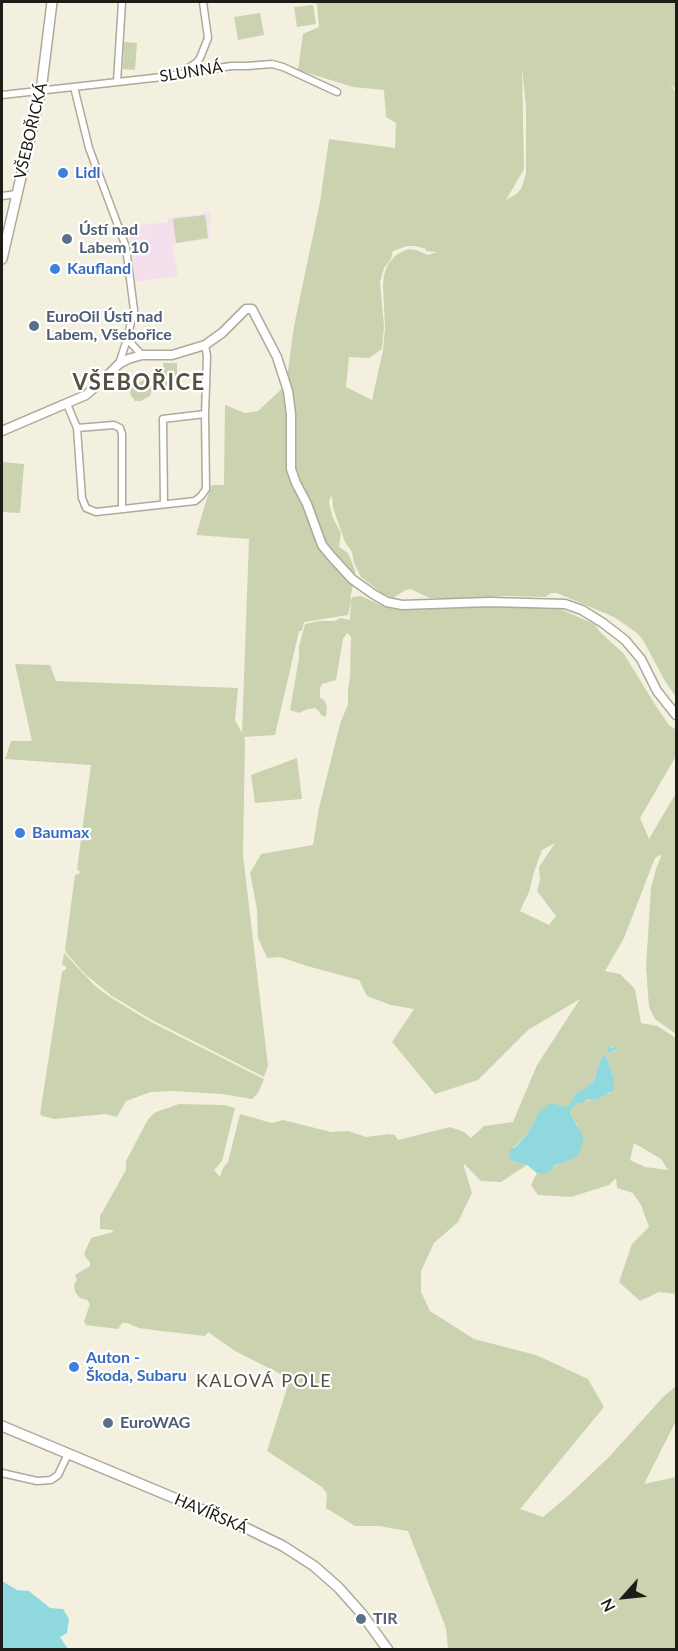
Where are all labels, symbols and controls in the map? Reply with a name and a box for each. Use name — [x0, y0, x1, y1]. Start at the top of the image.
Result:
street label: SLUNNÁ — [158, 58, 224, 86]
street label: VŠEBOŘICKÁ — [11, 81, 51, 181]
place label: Lidl — [75, 163, 100, 183]
marker: Lidl — [56, 166, 70, 180]
place label: Ústí nad Labem 10 — [79, 220, 149, 258]
marker: Ústí nad Labem 10 — [60, 232, 74, 246]
place label: Kaufland — [67, 259, 131, 279]
marker: Kaufland — [48, 262, 62, 276]
place label: EuroOil Ústí nad Labem, Všebořice — [46, 307, 172, 345]
marker: EuroOil Ústí nad Labem, Všebořice — [27, 319, 41, 333]
district label: VŠEBOŘICE — [72, 370, 206, 396]
place label: Baumax — [32, 823, 89, 843]
marker: Baumax — [13, 826, 27, 840]
place label: Auton - Škoda, Subaru — [86, 1348, 187, 1386]
marker: Auton - Škoda, Subaru — [67, 1360, 81, 1374]
district label: KALOVÁ POLE — [196, 1370, 332, 1392]
place label: EuroWAG — [120, 1413, 190, 1433]
marker: EuroWAG — [101, 1416, 115, 1430]
street label: HAVÍŘSKÁ — [172, 1490, 250, 1538]
north arrow — [594, 1567, 654, 1627]
text: N — [596, 1596, 619, 1615]
place label: TIR — [373, 1609, 398, 1629]
marker: TIR — [354, 1612, 368, 1626]

